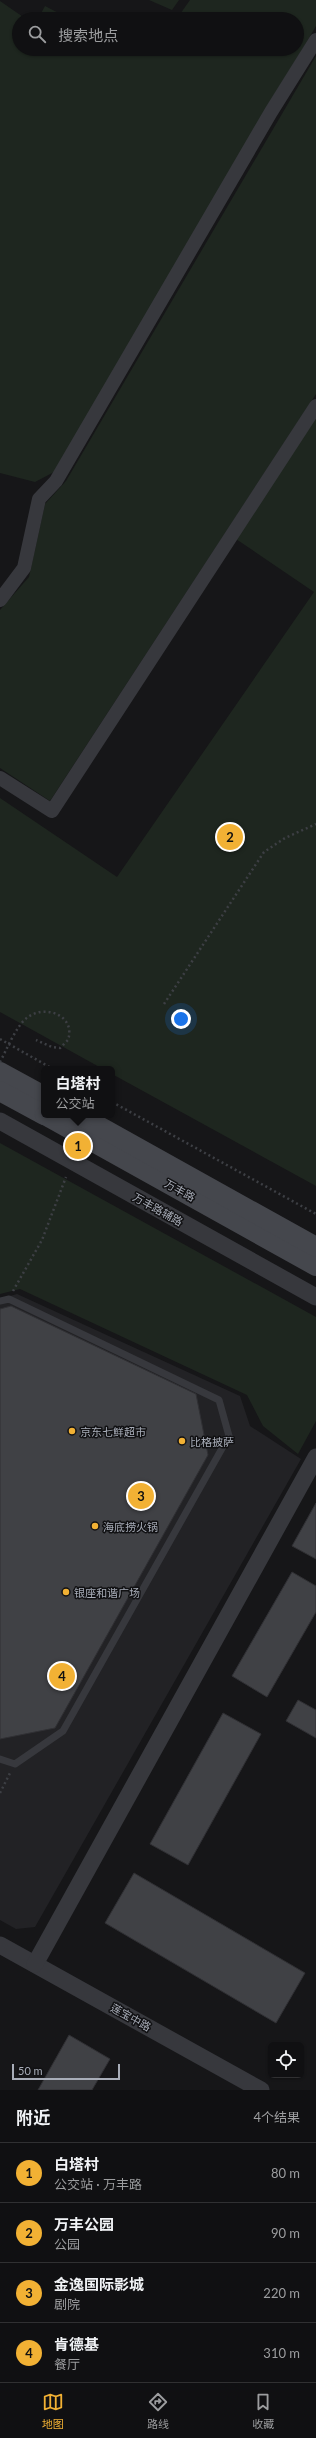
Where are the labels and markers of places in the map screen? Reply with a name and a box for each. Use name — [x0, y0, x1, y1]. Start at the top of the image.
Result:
pin: 2 — [217, 822, 243, 852]
pin: 1 — [65, 1131, 91, 1161]
place label: 京东七鲜超市 — [80, 1425, 146, 1438]
marker: 京东七鲜超市 — [67, 1426, 77, 1436]
place label: 比格披萨 — [190, 1435, 234, 1448]
marker: 比格披萨 — [177, 1436, 187, 1446]
pin: 3 — [128, 1481, 154, 1511]
place label: 海底捞火锅 — [103, 1520, 158, 1533]
marker: 海底捞火锅 — [90, 1521, 100, 1531]
place label: 银座和谐广场 — [74, 1586, 140, 1599]
marker: 银座和谐广场 — [61, 1587, 71, 1597]
pin: 4 — [49, 1661, 75, 1691]

